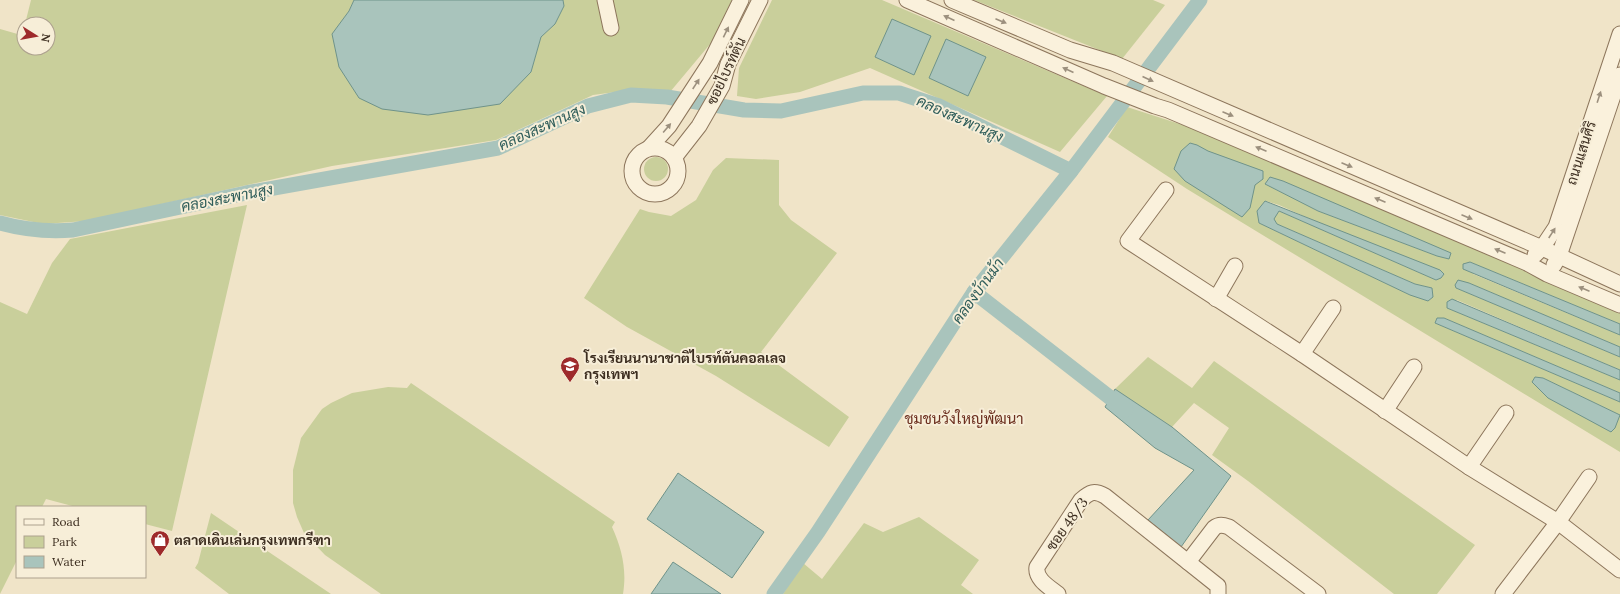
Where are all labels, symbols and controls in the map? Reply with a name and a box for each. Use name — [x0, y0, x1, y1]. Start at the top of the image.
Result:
one-way arrow — [943, 15, 955, 21]
north arrow — [16, 16, 56, 56]
one-way arrow — [995, 18, 1007, 24]
one-way arrow — [723, 26, 729, 37]
text: N — [38, 32, 54, 44]
street label: ซอยไบรท์ตัน — [702, 34, 750, 108]
one-way arrow — [1063, 67, 1074, 73]
one-way arrow — [1143, 76, 1154, 82]
one-way arrow — [693, 79, 700, 90]
water label: คลองสะพานสูง — [913, 91, 1007, 147]
one-way arrow — [1596, 91, 1602, 103]
water label: คลองสะพานสูง — [495, 99, 589, 155]
one-way arrow — [1222, 111, 1234, 117]
street label: ถนนแสนศิริ — [1562, 118, 1600, 187]
one-way arrow — [663, 123, 672, 133]
one-way arrow — [1255, 146, 1266, 152]
one-way arrow — [1342, 162, 1353, 168]
water label: คลองสะพานสูง — [179, 179, 275, 217]
one-way arrow — [1374, 197, 1386, 203]
one-way arrow — [1461, 214, 1473, 220]
one-way arrow — [1548, 228, 1556, 238]
one-way arrow — [1493, 248, 1505, 254]
water label: คลองบ้านม้า — [947, 254, 1008, 327]
one-way arrow — [1578, 286, 1590, 292]
place label: โรงเรียนนานาชาติไบรท์ตันคอลเลจ กรุงเทพฯ — [583, 349, 786, 385]
school or university icon: โรงเรียนนานาชาติไบรท์ตันคอลเลจ กรุงเทพฯ — [559, 355, 581, 383]
district label: ชุมชนวังใหญ่พัฒนา — [904, 409, 1024, 430]
street label: ซอย 48/3 — [1042, 494, 1092, 554]
legend — [16, 506, 146, 578]
text: Road — [52, 514, 80, 529]
shop icon: ตลาดเดินเล่นกรุงเทพกรีฑา — [149, 529, 171, 557]
place label: ตลาดเดินเล่นกรุงเทพกรีฑา — [174, 531, 331, 551]
text: Park — [52, 534, 78, 549]
text: Water — [52, 554, 87, 569]

